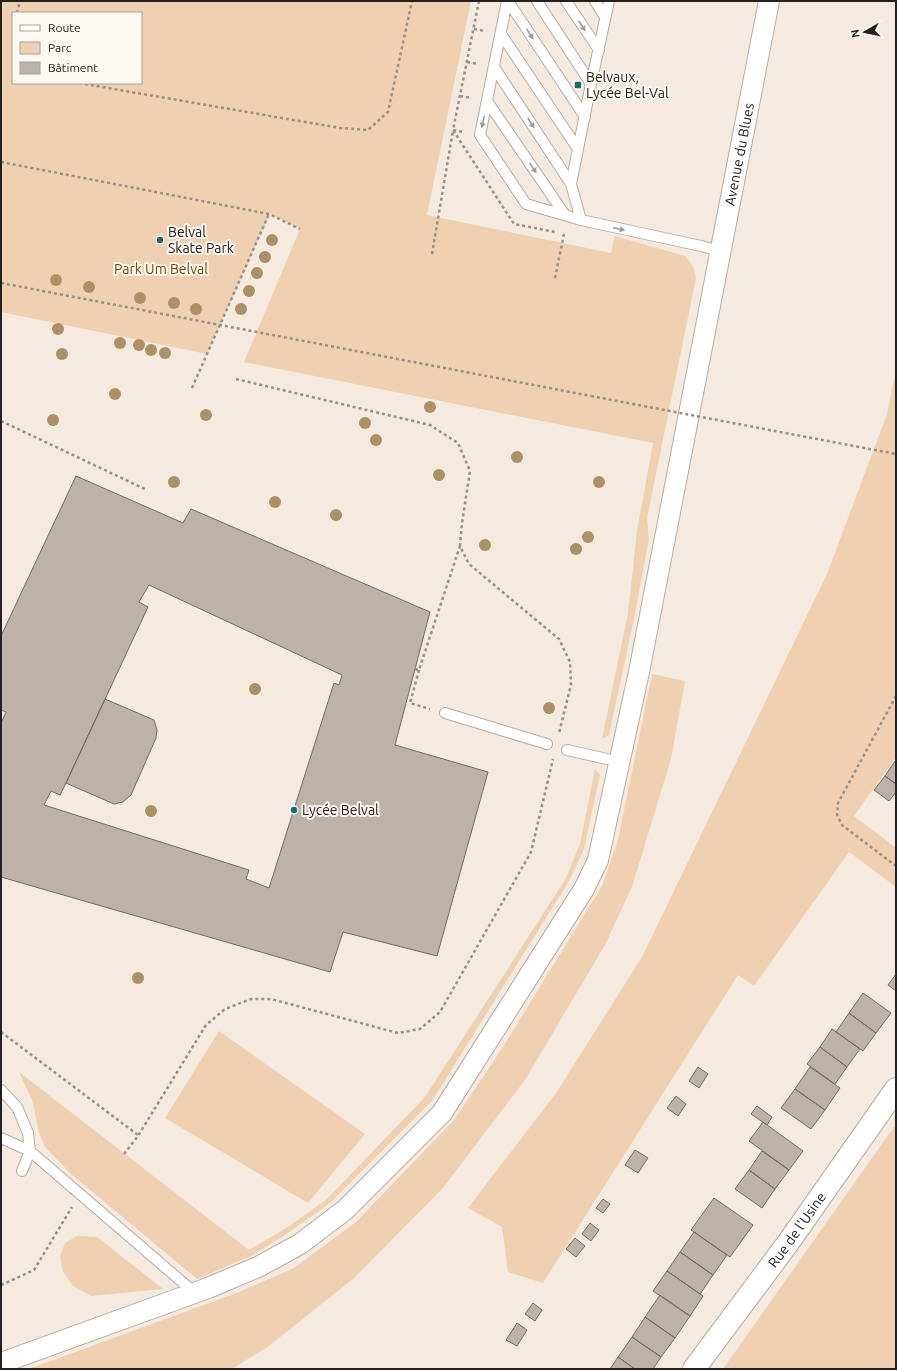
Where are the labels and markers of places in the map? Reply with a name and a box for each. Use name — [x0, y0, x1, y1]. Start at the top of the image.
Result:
place label: Belvaux, Lycée Bel-Val — [586, 69, 669, 101]
marker: Belvaux, Lycée Bel-Val — [573, 80, 583, 90]
place label: Belval Skate Park — [168, 224, 234, 256]
marker: Belval Skate Park — [155, 235, 165, 245]
place label: Lycée Belval — [302, 802, 379, 818]
marker: Lycée Belval — [289, 805, 299, 815]

